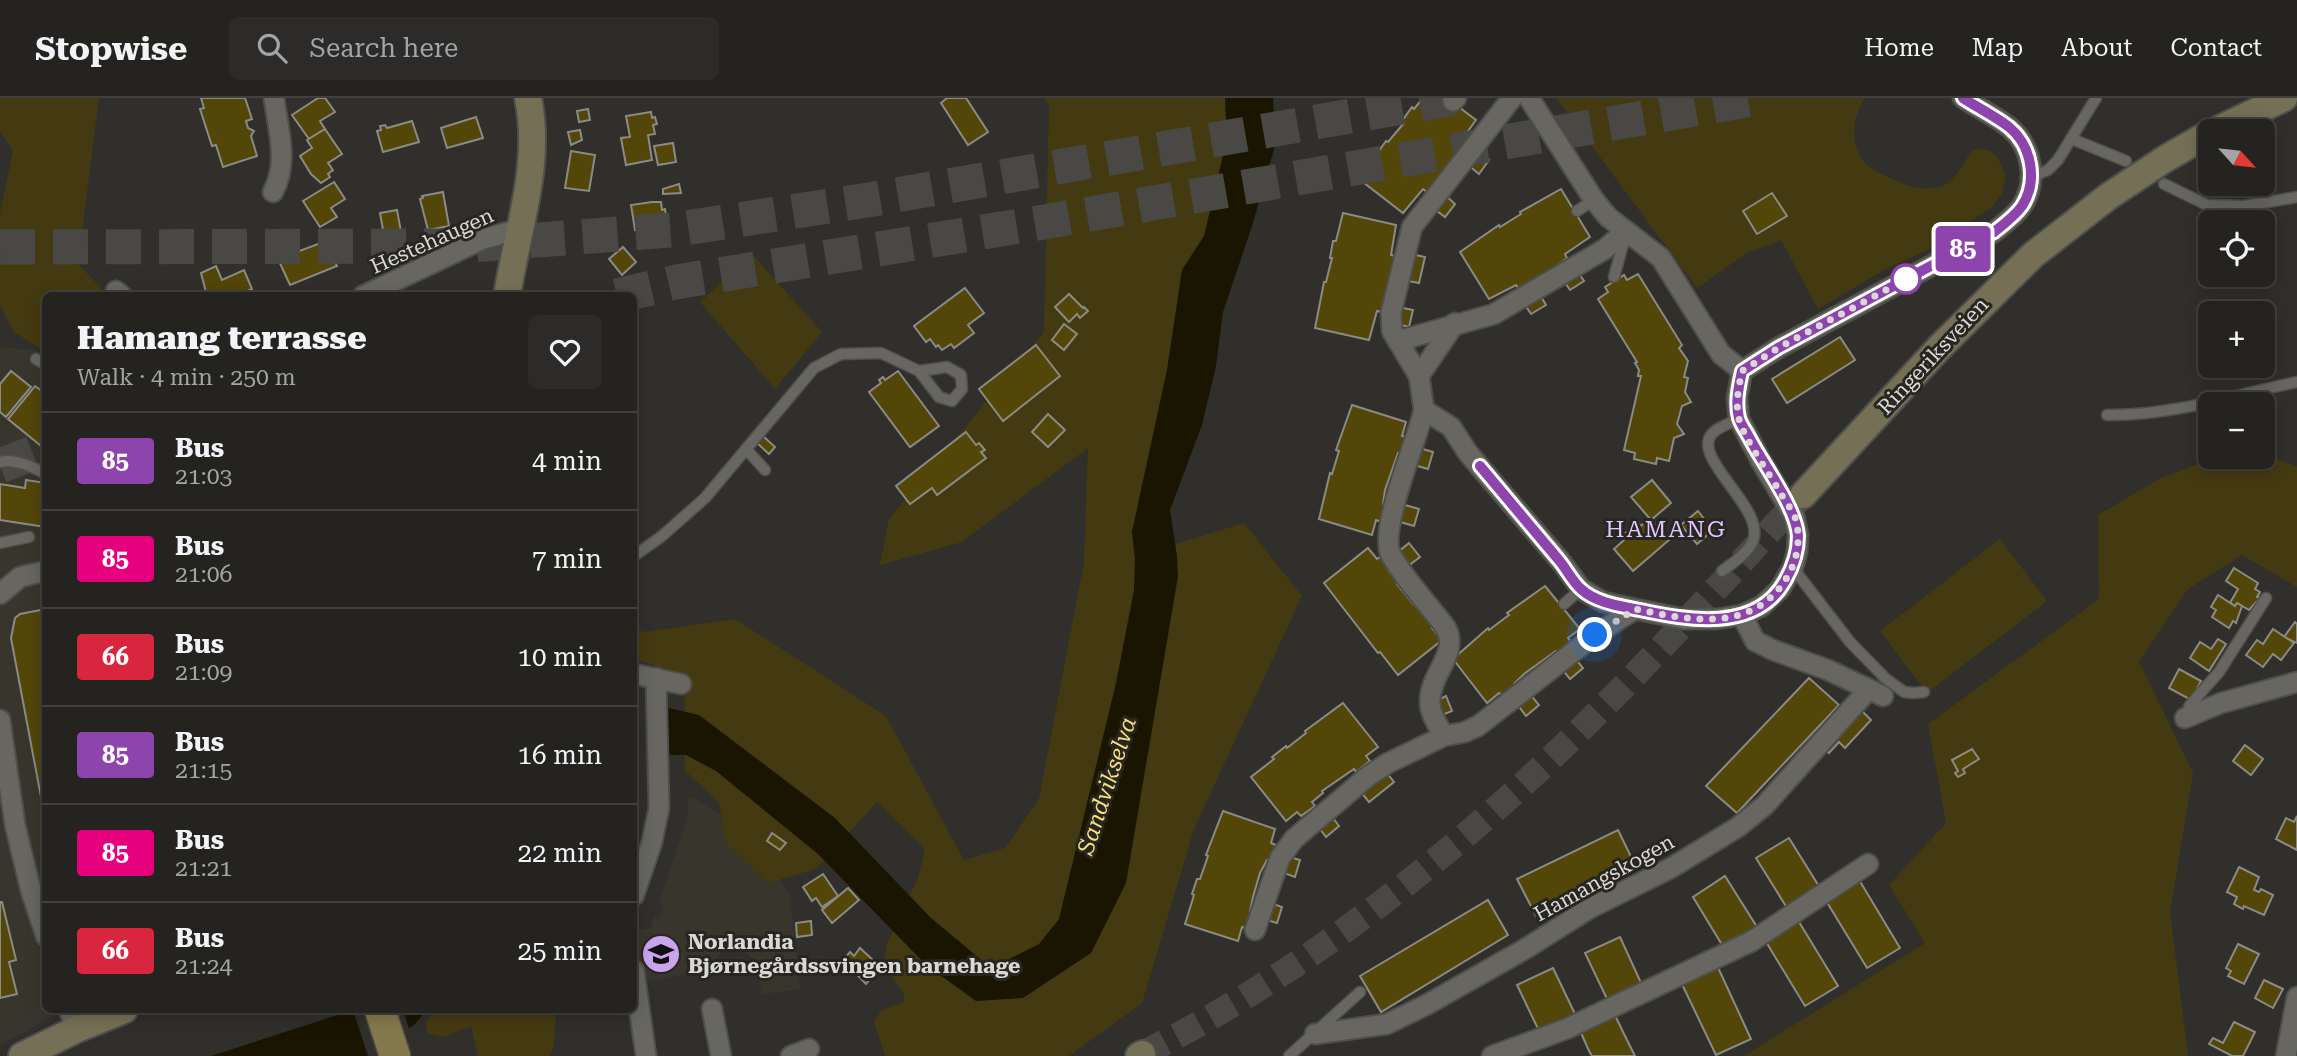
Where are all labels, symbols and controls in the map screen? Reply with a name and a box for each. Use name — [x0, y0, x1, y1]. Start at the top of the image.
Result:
search box — [229, 17, 719, 80]
text: Stopwise — [35, 29, 187, 68]
icon: search — [253, 29, 291, 67]
text: Search here — [309, 33, 458, 63]
text: Home — [1864, 34, 1934, 62]
text: Map — [1972, 34, 2023, 62]
text: About — [2061, 34, 2132, 62]
text: Contact — [2170, 34, 2262, 62]
north arrow — [2198, 119, 2275, 196]
map controls — [2198, 119, 2275, 469]
street label: Hestehaugen — [367, 203, 498, 279]
button: locate — [2198, 210, 2275, 287]
line badge: 85 — [1932, 226, 1994, 272]
text: 85 — [1950, 235, 1976, 263]
unlabelled marker — [1891, 264, 1921, 294]
street label: Ringeriksveien — [1873, 292, 1994, 419]
button: + — [2198, 301, 2275, 378]
button: heart — [528, 315, 602, 389]
text: Hamang terrasse — [77, 318, 367, 357]
text: Walk · 4 min · 250 m — [77, 364, 296, 391]
button: − — [2198, 392, 2275, 469]
text: Bus — [175, 433, 224, 463]
text: 4 min — [532, 446, 602, 476]
text: 85 — [102, 447, 129, 475]
text: 21:03 — [175, 463, 232, 490]
district label: HAMANG — [1605, 516, 1727, 543]
text: Bus — [175, 531, 224, 561]
text: 7 min — [532, 544, 602, 574]
text: 85 — [102, 545, 129, 573]
text: 21:06 — [175, 561, 232, 588]
your location — [1577, 617, 1612, 652]
text: Bus — [175, 629, 224, 659]
text: 10 min — [518, 642, 602, 672]
text: 66 — [102, 643, 129, 671]
text: 21:09 — [175, 659, 232, 686]
water label: Sandvikselva — [1072, 714, 1142, 859]
text: Bus — [175, 727, 224, 757]
text: 16 min — [518, 740, 602, 770]
text: 85 — [102, 741, 129, 769]
text: 21:15 — [175, 757, 232, 784]
text: Bus — [175, 825, 224, 855]
street label: Hamangskogen — [1530, 829, 1679, 926]
text: 22 min — [518, 838, 602, 868]
text: 85 — [102, 839, 129, 867]
text: 21:21 — [175, 855, 232, 882]
text: Bus — [175, 923, 224, 953]
place label: Norlandia Bjørnegårdssvingen barnehage — [688, 930, 1020, 978]
school or university icon: Norlandia Bjørnegårdssvingen barnehage — [640, 933, 682, 975]
text: 25 min — [518, 936, 602, 966]
text: 66 — [102, 937, 129, 965]
text: 21:24 — [175, 953, 232, 980]

